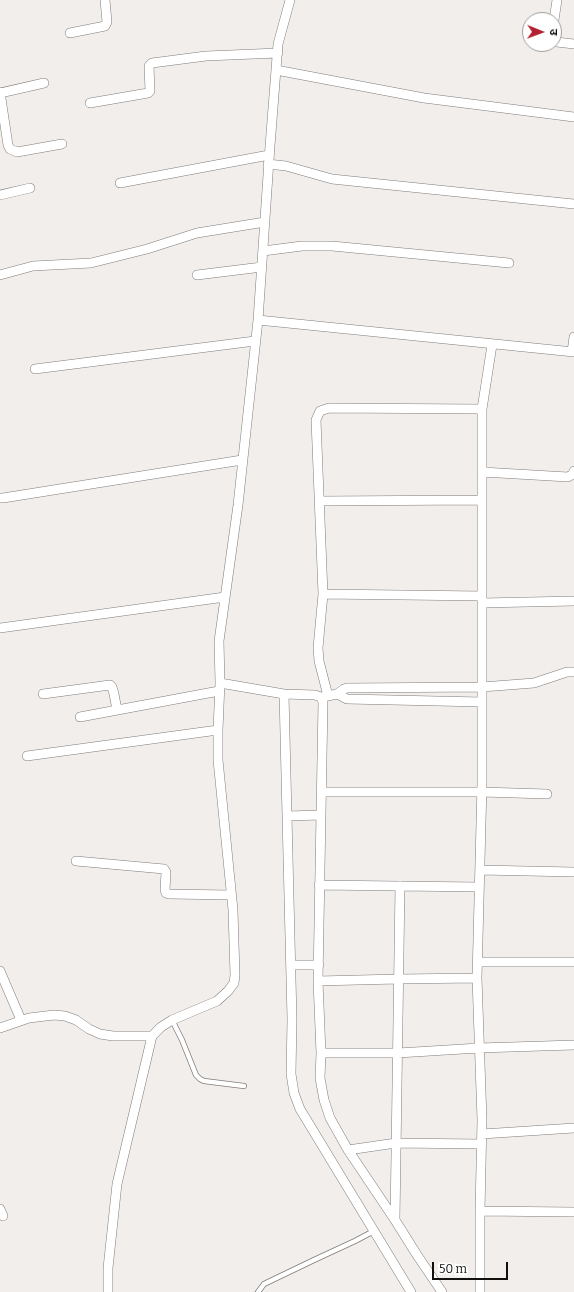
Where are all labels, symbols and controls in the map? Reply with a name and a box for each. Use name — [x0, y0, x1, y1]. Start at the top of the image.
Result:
north arrow — [522, 12, 562, 52]
text: उ — [547, 29, 560, 36]
scale bar — [434, 1254, 510, 1280]
text: 50 m — [439, 1262, 467, 1276]

